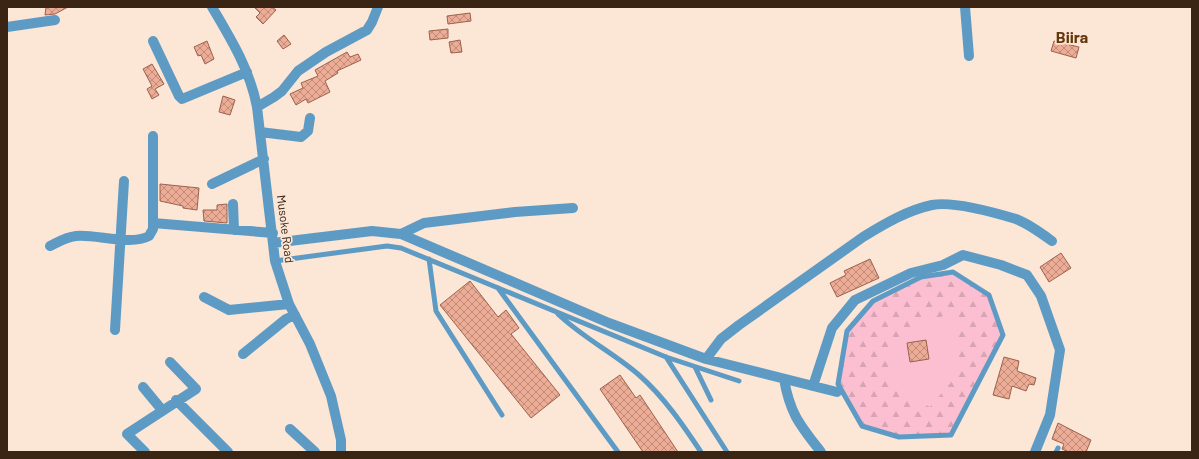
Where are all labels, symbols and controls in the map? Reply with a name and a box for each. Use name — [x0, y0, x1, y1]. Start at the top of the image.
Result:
district label: Biira — [1056, 27, 1088, 46]
street label: Musoke Road — [275, 194, 297, 264]

